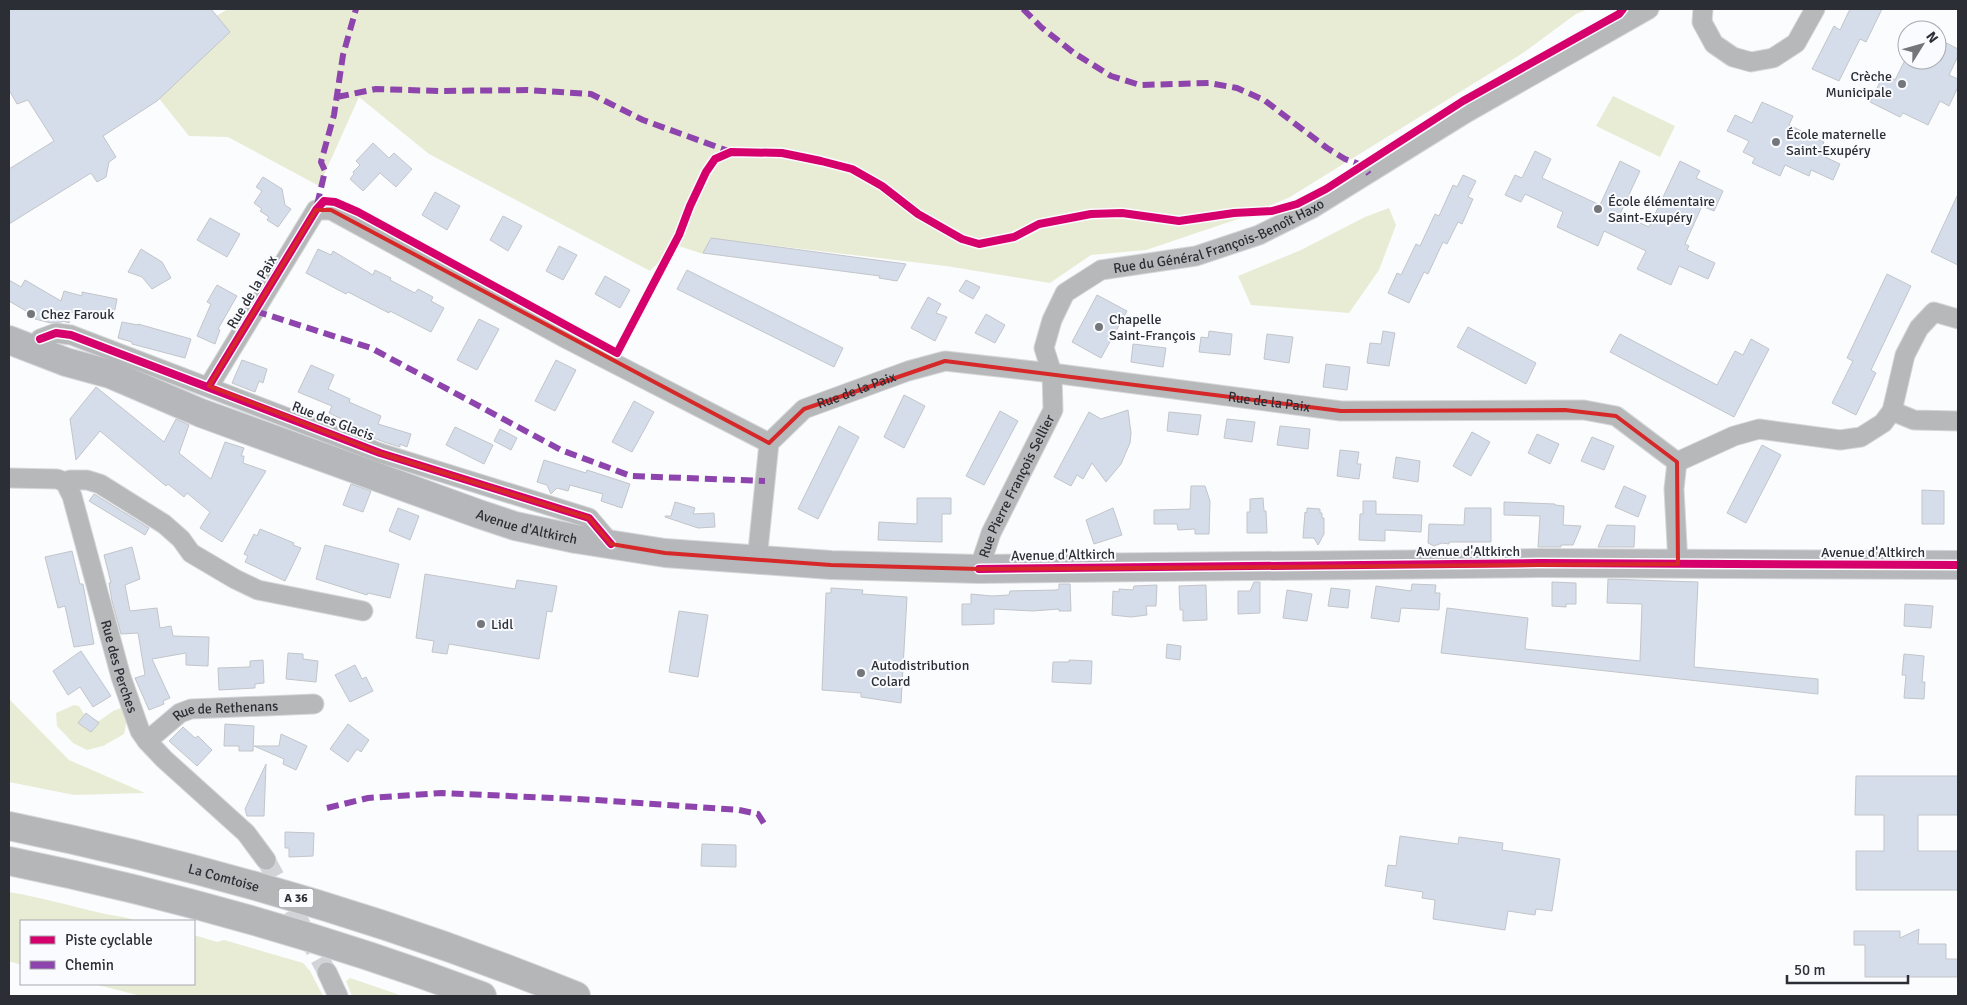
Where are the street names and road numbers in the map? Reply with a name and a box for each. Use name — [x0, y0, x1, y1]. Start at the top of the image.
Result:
street label: Rue du Général François-Benoît Haxo — [1112, 195, 1327, 277]
street label: Rue de la Paix — [223, 252, 281, 332]
street label: Rue de la Paix — [814, 368, 898, 412]
street label: Rue de la Paix — [1227, 388, 1312, 415]
street label: Rue des Glacis — [290, 398, 376, 444]
street label: Rue Pierre François Sellier — [975, 411, 1058, 560]
street label: Avenue d'Altkirch — [474, 505, 579, 548]
street label: Avenue d'Altkirch — [1416, 543, 1520, 560]
street label: Avenue d'Altkirch — [1821, 544, 1925, 561]
street label: Avenue d'Altkirch — [1011, 546, 1115, 564]
street label: Rue des Perches — [97, 618, 141, 715]
street label: Rue de Rethenans — [169, 697, 279, 724]
street label: La Comtoise — [186, 860, 261, 895]
road number: A 36 — [278, 888, 314, 908]

